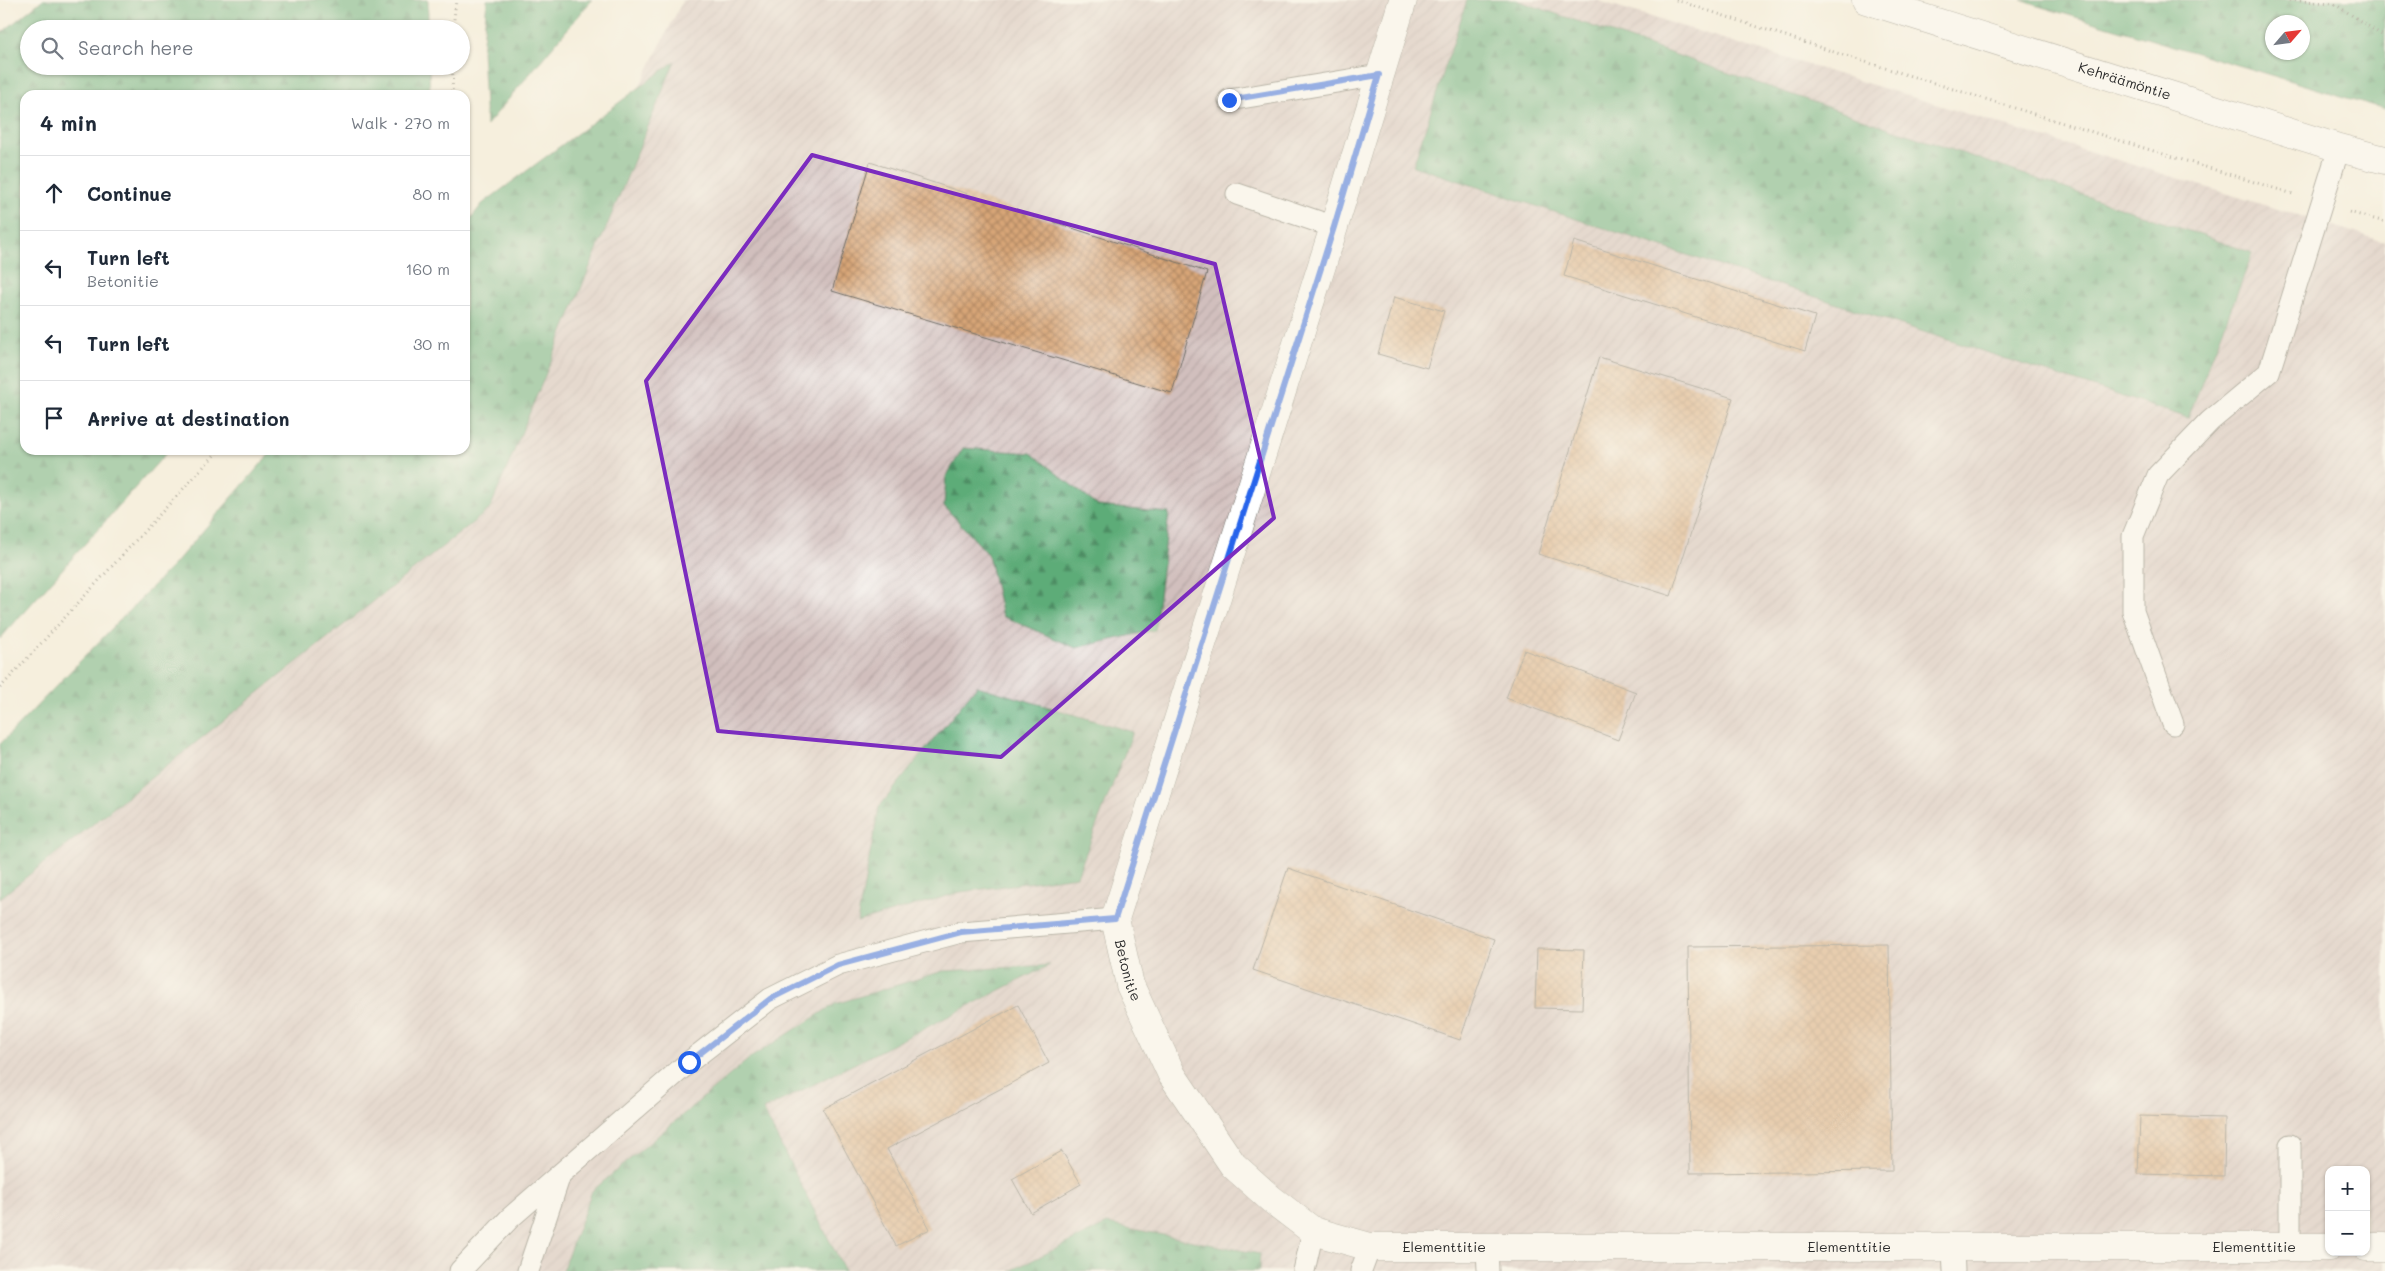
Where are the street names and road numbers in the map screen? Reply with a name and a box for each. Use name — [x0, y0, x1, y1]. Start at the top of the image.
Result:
street label: Kehräämöntie — [2076, 57, 2173, 104]
street label: Betonitie — [1111, 938, 1146, 1004]
street label: Elementtitie — [1402, 1237, 1486, 1256]
street label: Elementtitie — [1807, 1237, 1891, 1256]
street label: Elementtitie — [2212, 1237, 2296, 1256]

